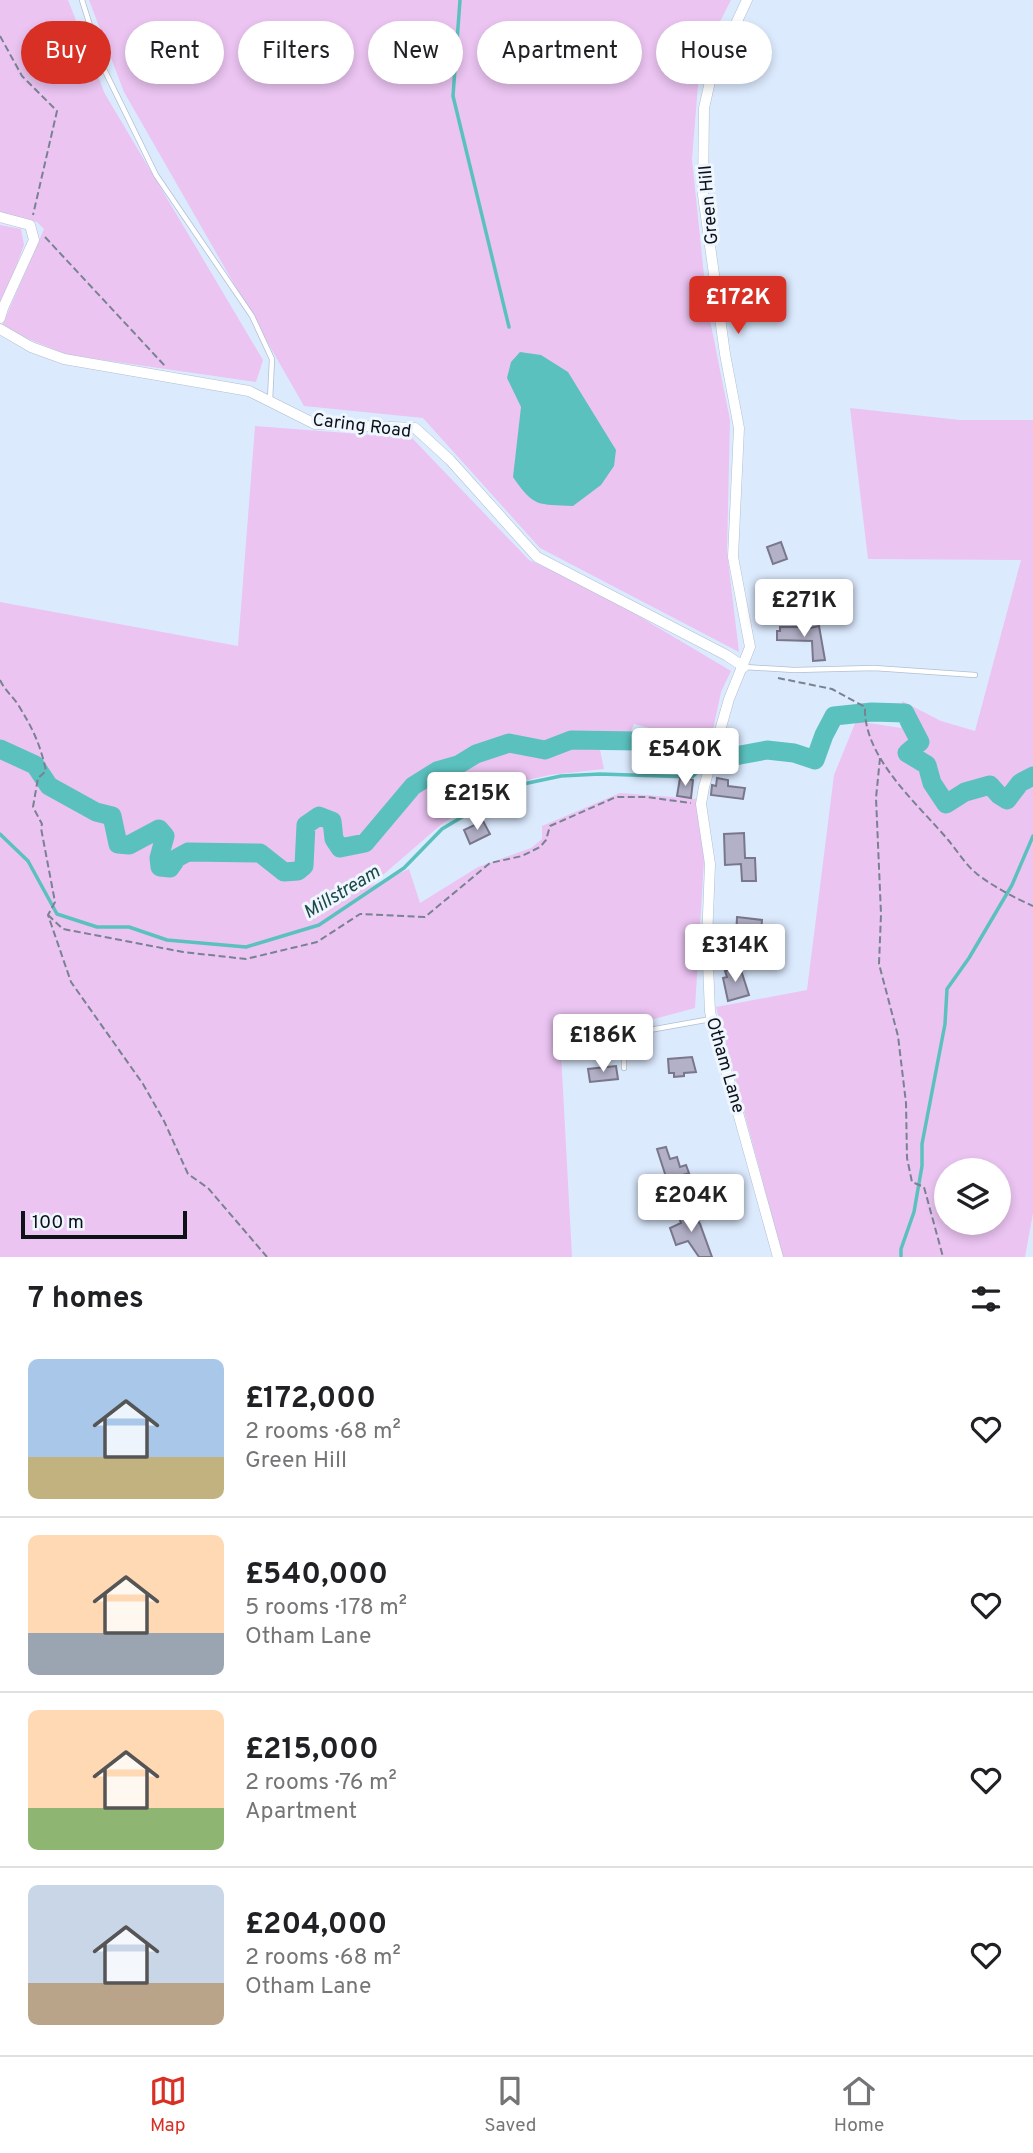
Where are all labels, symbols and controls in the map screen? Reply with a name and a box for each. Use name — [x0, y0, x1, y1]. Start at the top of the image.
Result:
chip: Buy — [21, 21, 111, 84]
chip: Rent — [125, 21, 224, 84]
chip: Filters — [238, 21, 354, 84]
chip: New — [368, 21, 463, 84]
chip: Apartment — [477, 21, 642, 84]
chip: House — [656, 21, 772, 84]
street label: Green Hill — [695, 164, 724, 246]
pin: £172K — [689, 276, 787, 336]
text: £172K — [705, 284, 771, 313]
street label: Caring Road — [311, 409, 412, 444]
pin: £271K — [755, 580, 853, 639]
text: £271K — [771, 587, 837, 616]
pin: £540K — [636, 728, 734, 788]
text: £540K — [648, 736, 722, 765]
pin: £215K — [428, 772, 526, 832]
text: £215K — [443, 780, 511, 809]
water label: Millstream — [299, 860, 385, 925]
pin: £314K — [686, 925, 784, 984]
text: £314K — [701, 932, 769, 961]
pin: £186K — [554, 1014, 652, 1074]
street label: Otham Lane — [700, 1015, 749, 1116]
text: £186K — [569, 1022, 637, 1051]
map controls — [934, 1158, 1011, 1235]
button: layers — [934, 1158, 1011, 1235]
pin: £204K — [642, 1174, 740, 1234]
text: £204K — [654, 1182, 728, 1211]
scale bar — [21, 1208, 187, 1240]
text: 100 m — [32, 1211, 84, 1235]
icon: filters — [967, 1280, 1005, 1318]
text: 7 homes — [28, 1281, 144, 1318]
text: £172,000 — [245, 1381, 376, 1418]
icon: home — [84, 1387, 168, 1471]
icon: heart — [967, 1410, 1005, 1448]
text: 2 rooms · 68 m² — [245, 1418, 401, 1447]
text: Green Hill — [245, 1447, 347, 1476]
text: £540,000 — [245, 1557, 388, 1594]
icon: home — [84, 1563, 168, 1647]
icon: heart — [967, 1586, 1005, 1624]
text: 5 rooms · 178 m² — [245, 1594, 407, 1623]
text: Otham Lane — [245, 1623, 371, 1652]
text: £215,000 — [245, 1732, 379, 1769]
icon: home — [84, 1738, 168, 1822]
icon: heart — [967, 1761, 1005, 1799]
text: 2 rooms · 76 m² — [245, 1769, 397, 1798]
text: Apartment — [245, 1798, 357, 1827]
text: £204,000 — [245, 1907, 387, 1944]
icon: home — [84, 1913, 168, 1997]
icon: heart — [967, 1936, 1005, 1974]
text: 2 rooms · 68 m² — [245, 1944, 401, 1973]
text: Otham Lane — [245, 1973, 371, 2002]
tab: Map — [149, 2072, 187, 2138]
tab: Saved — [484, 2072, 536, 2138]
tab: Home — [834, 2072, 884, 2138]

